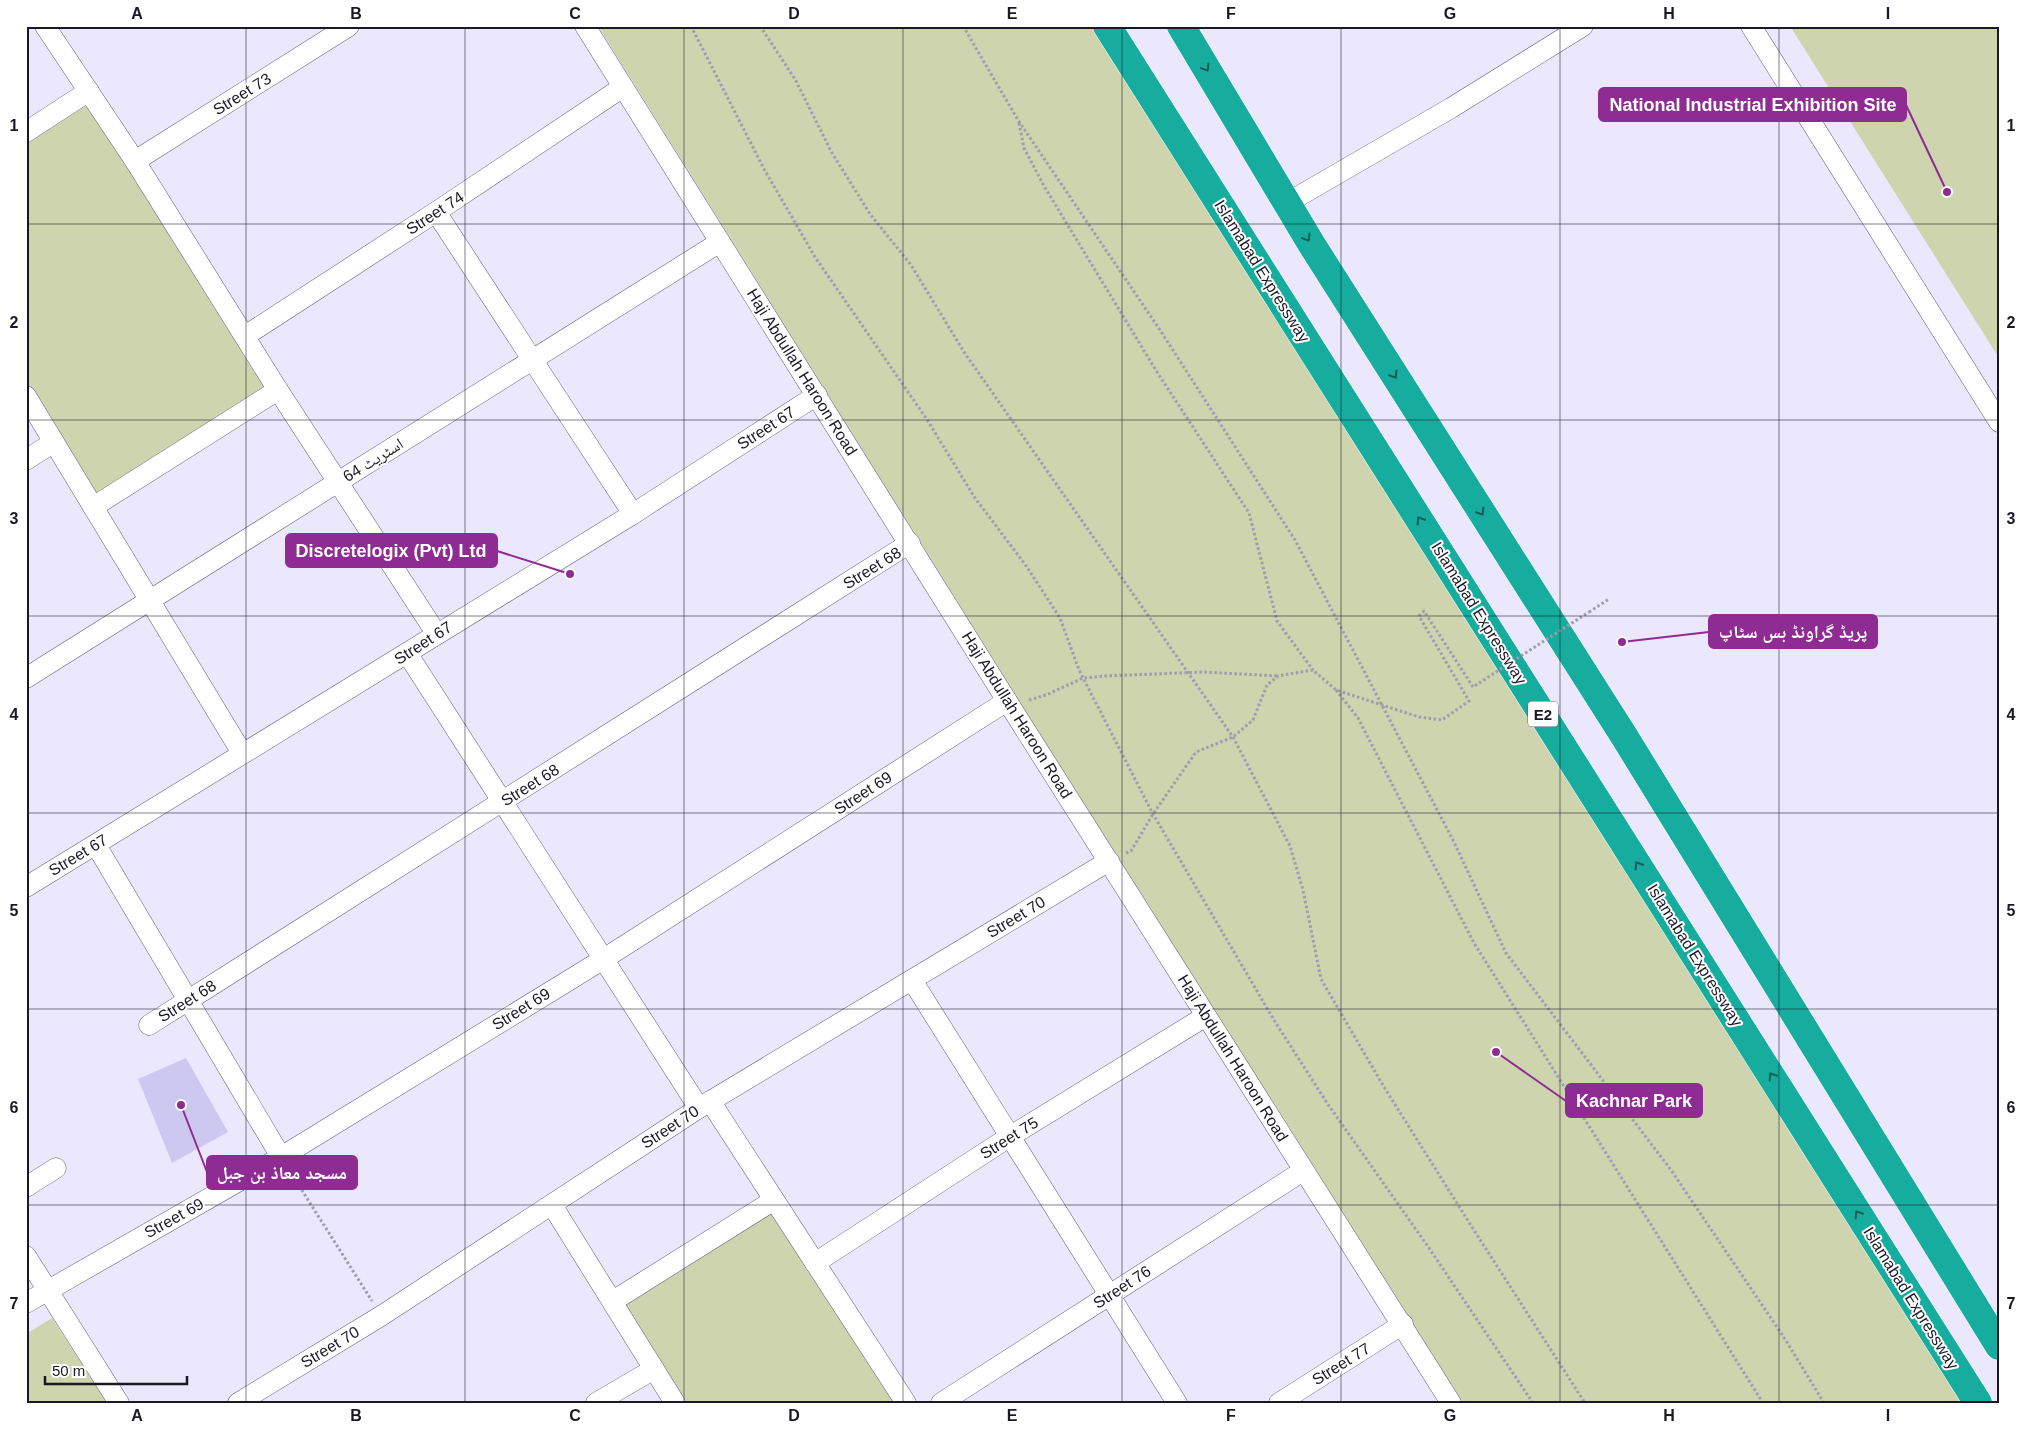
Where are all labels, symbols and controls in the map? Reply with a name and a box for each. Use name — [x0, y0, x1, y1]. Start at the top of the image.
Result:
text: A — [131, 5, 143, 22]
text: B — [350, 5, 362, 22]
text: C — [569, 5, 581, 22]
text: D — [788, 5, 800, 22]
text: E — [1007, 5, 1018, 22]
text: F — [1226, 5, 1236, 22]
text: G — [1444, 5, 1456, 22]
text: H — [1663, 5, 1675, 22]
text: I — [1886, 5, 1890, 22]
one-way arrow — [1199, 63, 1209, 72]
street label: Street 73 — [210, 70, 274, 118]
callout: National Industrial Exhibition Site — [1599, 88, 1906, 121]
text: National Industrial Exhibition Site — [1609, 95, 1897, 115]
text: 1 — [10, 117, 19, 134]
text: 1 — [2007, 117, 2016, 134]
street label: Street 74 — [403, 188, 467, 238]
street label: Islamabad Expressway — [1211, 197, 1313, 345]
one-way arrow — [1301, 232, 1311, 241]
street label: Haji Abdullah Haroon Road — [744, 286, 860, 458]
text: 2 — [10, 314, 19, 331]
text: 2 — [2007, 314, 2016, 331]
one-way arrow — [1388, 370, 1398, 379]
street label: Street 67 — [734, 403, 798, 453]
street label: اسٹریٹ 64 — [340, 435, 407, 486]
one-way arrow — [1475, 507, 1485, 516]
text: 3 — [10, 510, 19, 527]
text: 3 — [2007, 510, 2016, 527]
one-way arrow — [1417, 517, 1427, 526]
callout: Discretelogix (Pvt) Ltd — [286, 534, 497, 567]
street label: Islamabad Expressway — [1428, 539, 1530, 687]
text: Discretelogix (Pvt) Ltd — [295, 541, 487, 561]
street label: Street 68 — [840, 544, 904, 592]
callout: پریڈ گراونڈ بس سٹاپ — [1709, 615, 1877, 648]
street label: Street 67 — [391, 618, 455, 668]
text: پریڈ گراونڈ بس سٹاپ — [1719, 622, 1867, 643]
street label: Haji Abdullah Haroon Road — [959, 629, 1075, 801]
road number: E2 — [1528, 702, 1558, 726]
text: 4 — [10, 706, 19, 723]
text: 4 — [2007, 706, 2016, 723]
street label: Street 68 — [498, 761, 562, 809]
street label: Street 69 — [831, 768, 895, 818]
street label: Street 67 — [46, 831, 110, 879]
one-way arrow — [1635, 861, 1644, 871]
street label: Islamabad Expressway — [1644, 881, 1746, 1029]
street label: Street 70 — [984, 893, 1048, 941]
text: 5 — [10, 902, 19, 919]
text: 5 — [2007, 902, 2016, 919]
street label: Haji Abdullah Haroon Road — [1175, 972, 1291, 1144]
street label: Street 68 — [155, 977, 219, 1025]
street label: Street 69 — [489, 985, 553, 1033]
one-way arrow — [1768, 1073, 1778, 1082]
callout: Kachnar Park — [1566, 1084, 1702, 1117]
text: Kachnar Park — [1576, 1091, 1693, 1111]
text: 6 — [10, 1099, 19, 1116]
text: 6 — [2007, 1099, 2016, 1116]
street label: Street 70 — [638, 1102, 702, 1152]
street label: Street 75 — [977, 1114, 1041, 1162]
callout: مسجد معاذ بن جبل — [207, 1156, 357, 1189]
text: مسجد معاذ بن جبل — [217, 1163, 347, 1184]
street label: Street 69 — [141, 1195, 207, 1241]
one-way arrow — [1855, 1210, 1865, 1219]
street label: Islamabad Expressway — [1860, 1224, 1962, 1372]
street label: Street 76 — [1090, 1262, 1154, 1312]
text: 7 — [10, 1295, 19, 1312]
text: 7 — [2007, 1295, 2016, 1312]
street label: Street 70 — [298, 1323, 362, 1371]
street label: Street 77 — [1309, 1340, 1373, 1388]
scale bar — [45, 1354, 188, 1386]
text: 50 m — [52, 1362, 85, 1379]
text: A — [131, 1407, 143, 1424]
text: B — [350, 1407, 362, 1424]
text: C — [569, 1407, 581, 1424]
text: D — [788, 1407, 800, 1424]
text: E — [1007, 1407, 1018, 1424]
text: F — [1226, 1407, 1236, 1424]
text: G — [1444, 1407, 1456, 1424]
text: H — [1663, 1407, 1675, 1424]
text: I — [1886, 1407, 1890, 1424]

